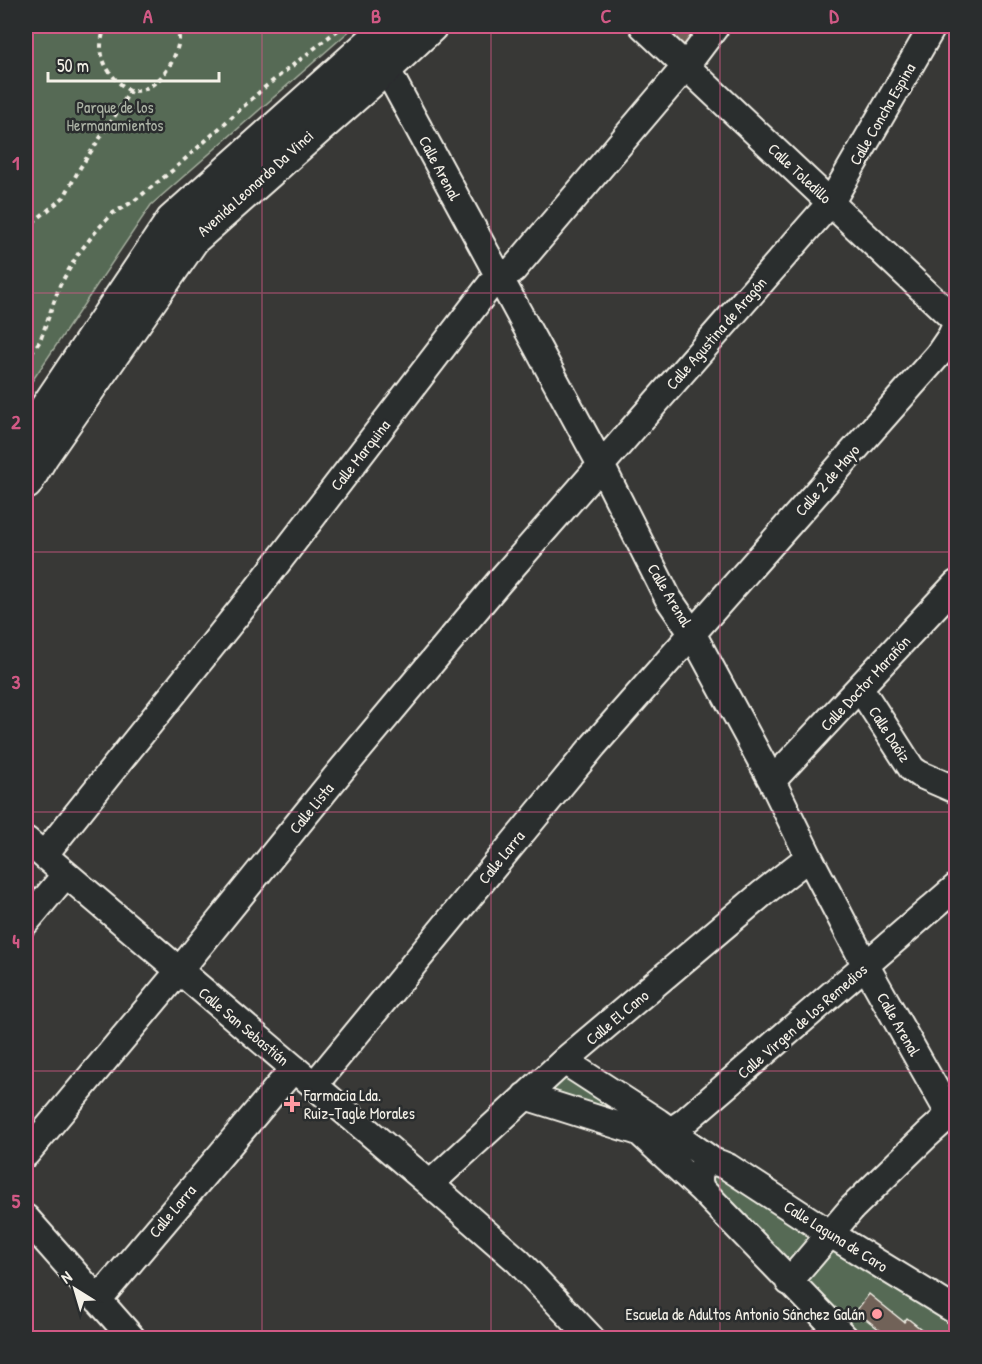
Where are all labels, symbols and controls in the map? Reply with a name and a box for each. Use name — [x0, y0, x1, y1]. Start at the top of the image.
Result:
text: A — [143, 2, 153, 29]
text: B — [371, 2, 381, 29]
text: C — [601, 2, 612, 29]
text: D — [829, 2, 839, 29]
scale bar — [48, 45, 219, 83]
text: 50 m — [57, 53, 89, 78]
street label: Calle Concha Espina — [844, 59, 920, 169]
park label: Parque de los Hermanamientos — [67, 96, 163, 136]
street label: Avenida Leonardo Da Vinci — [192, 125, 318, 241]
street label: Calle Arenal — [414, 132, 467, 205]
street label: Calle Toledillo — [763, 138, 837, 209]
text: 1 — [12, 149, 20, 176]
street label: Calle Agustina de Aragón — [661, 272, 771, 394]
text: 2 — [11, 408, 21, 435]
street label: Calle Marquina — [325, 415, 395, 495]
street label: Calle 2 de Mayo — [790, 439, 865, 521]
street label: Calle Arenal — [643, 559, 698, 631]
street label: Calle Doctor Marañón — [815, 630, 915, 736]
text: 3 — [12, 668, 21, 695]
street label: Calle Daóiz — [864, 702, 916, 766]
street label: Calle Lista — [284, 778, 338, 838]
street label: Calle Larra — [473, 826, 529, 888]
text: 4 — [12, 927, 20, 954]
street label: Calle Virgen de los Remedios — [732, 958, 872, 1084]
street label: Calle San Sebastián — [194, 982, 294, 1070]
street label: Calle El Cano — [581, 984, 653, 1050]
street label: Calle Arenal — [872, 988, 926, 1060]
place label: Farmacia Lda. Ruiz-Tagle Morales — [303, 1084, 415, 1124]
marker: Farmacia Lda. Ruiz-Tagle Morales — [285, 1097, 299, 1111]
street label: Calle Larra — [143, 1180, 201, 1242]
text: 5 — [12, 1187, 21, 1214]
street label: Calle Laguna de Caro — [780, 1195, 893, 1277]
north arrow — [45, 1259, 105, 1319]
text: N — [56, 1265, 76, 1288]
place label: Escuela de Adultos Antonio Sánchez Galán — [625, 1303, 865, 1325]
marker: Escuela de Adultos Antonio Sánchez Galán — [870, 1307, 884, 1321]

